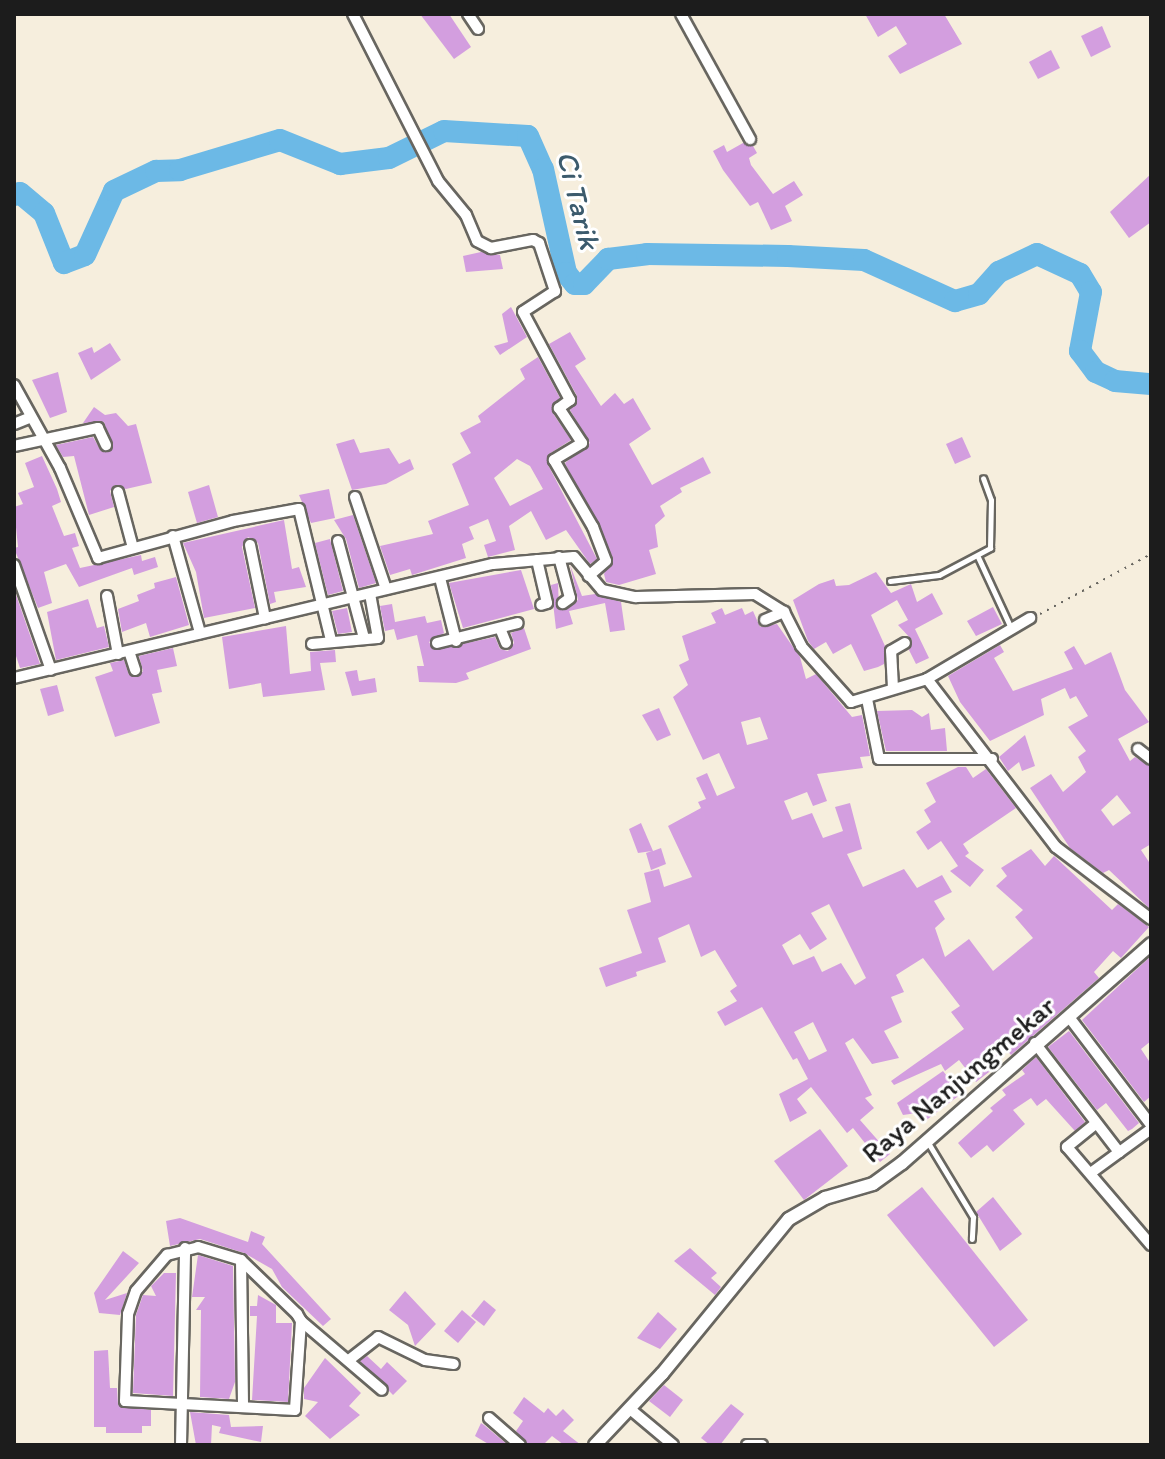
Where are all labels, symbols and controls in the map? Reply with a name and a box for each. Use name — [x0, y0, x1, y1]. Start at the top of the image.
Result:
water label: Ci Tarik — [549, 148, 607, 252]
street label: Raya Nanjungmekar — [854, 988, 1062, 1170]

